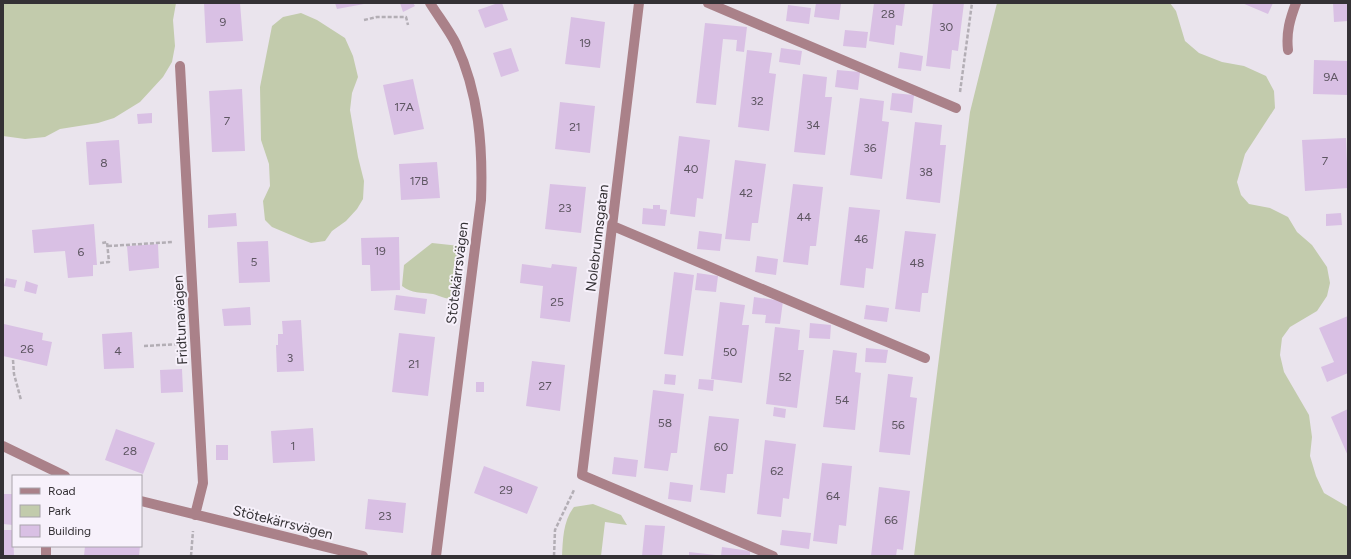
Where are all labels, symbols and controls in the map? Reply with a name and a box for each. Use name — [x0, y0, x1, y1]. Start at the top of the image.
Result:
house number: 28 — [881, 7, 895, 21]
house number: 9 — [220, 15, 227, 29]
house number: 30 — [939, 20, 953, 34]
house number: 19 — [579, 36, 591, 50]
house number: 9A — [1324, 70, 1338, 84]
house number: 32 — [750, 94, 764, 108]
house number: 17A — [394, 100, 414, 114]
house number: 7 — [224, 114, 231, 128]
house number: 34 — [806, 118, 821, 132]
house number: 21 — [569, 120, 581, 134]
house number: 36 — [863, 141, 877, 155]
house number: 7 — [1322, 154, 1329, 168]
house number: 8 — [100, 156, 108, 170]
house number: 40 — [683, 162, 699, 176]
house number: 38 — [919, 165, 933, 179]
house number: 17B — [410, 174, 428, 188]
street label: Nolebrunnsgatan — [582, 183, 613, 293]
house number: 42 — [739, 186, 753, 200]
house number: 23 — [558, 201, 572, 215]
house number: 44 — [797, 210, 812, 224]
street label: Stötekärrsvägen — [443, 221, 472, 325]
house number: 46 — [854, 232, 868, 246]
house number: 19 — [374, 244, 386, 258]
house number: 6 — [78, 245, 85, 259]
house number: 5 — [251, 255, 258, 269]
house number: 48 — [910, 256, 924, 270]
street label: Fridtunavägen — [170, 275, 191, 365]
house number: 25 — [550, 295, 564, 309]
house number: 26 — [20, 342, 34, 356]
house number: 4 — [114, 344, 122, 358]
house number: 50 — [723, 345, 738, 359]
house number: 3 — [287, 351, 293, 365]
house number: 21 — [408, 357, 420, 371]
house number: 52 — [778, 370, 792, 384]
house number: 27 — [538, 379, 552, 393]
house number: 54 — [835, 393, 850, 407]
house number: 58 — [658, 416, 672, 430]
house number: 56 — [891, 418, 905, 432]
house number: 1 — [291, 439, 295, 453]
house number: 60 — [714, 440, 729, 454]
house number: 28 — [123, 444, 137, 458]
house number: 62 — [770, 464, 784, 478]
legend — [12, 475, 142, 547]
house number: 29 — [499, 483, 513, 497]
text: Road — [48, 484, 76, 498]
house number: 64 — [826, 489, 841, 503]
street label: Stötekärrsvägen — [231, 502, 335, 543]
text: Park — [48, 504, 71, 518]
house number: 23 — [378, 509, 392, 523]
house number: 66 — [884, 513, 898, 527]
text: Building — [48, 524, 91, 538]

